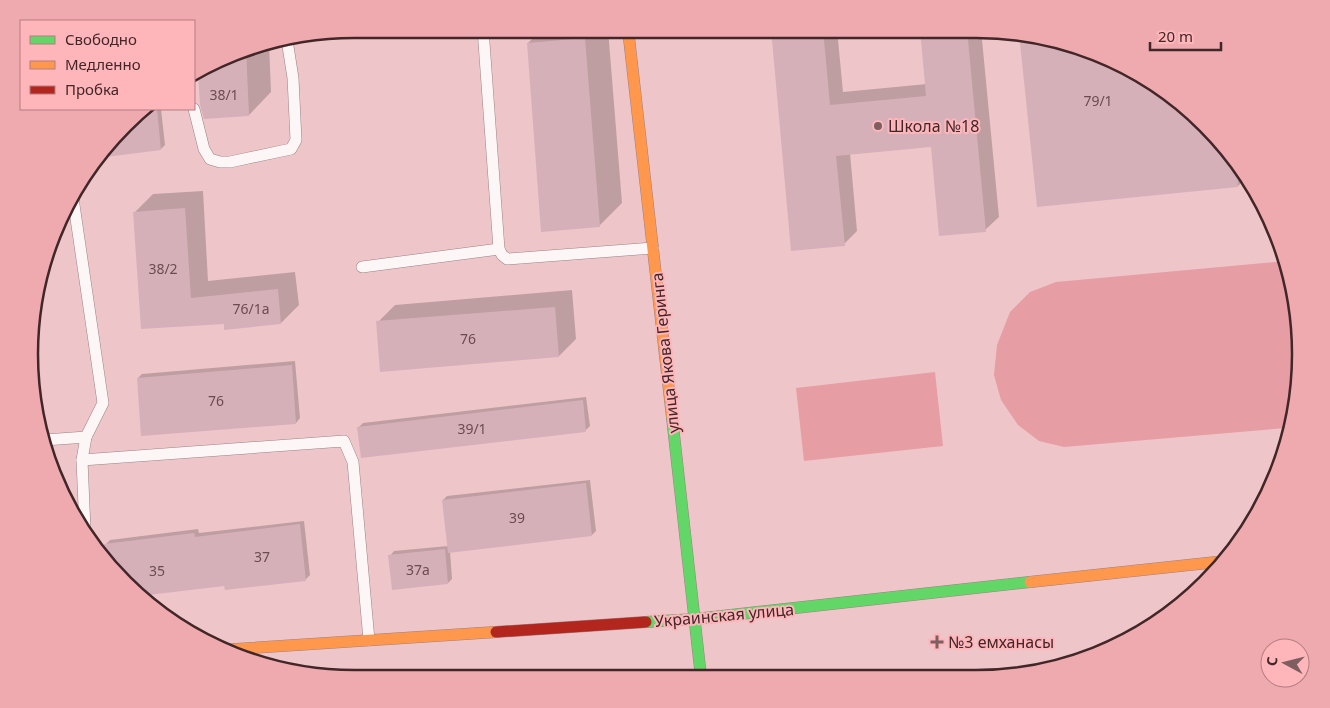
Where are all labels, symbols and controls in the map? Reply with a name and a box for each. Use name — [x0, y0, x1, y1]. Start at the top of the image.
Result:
legend — [20, 20, 195, 110]
scale bar — [1150, 20, 1221, 52]
text: 20 m — [1158, 26, 1193, 46]
text: Свободно — [65, 29, 137, 49]
text: Медленно — [65, 54, 141, 74]
text: Пробка — [65, 79, 119, 99]
house number: 38/1 — [209, 85, 239, 104]
house number: 79/1 — [1083, 91, 1113, 110]
place label: Школа №18 — [888, 115, 979, 137]
marker: Школа №18 — [872, 120, 884, 132]
house number: 38/2 — [148, 259, 178, 278]
street label: улица Якова Геринга — [646, 272, 684, 434]
house number: 76/1а — [232, 299, 270, 318]
house number: 76 — [460, 329, 476, 348]
house number: 76 — [208, 391, 224, 410]
house number: 39/1 — [457, 419, 487, 438]
house number: 39 — [509, 508, 525, 527]
house number: 37 — [254, 547, 270, 566]
house number: 37а — [406, 560, 430, 579]
house number: 35 — [149, 561, 165, 580]
street label: Украинская улица — [653, 598, 795, 632]
place label: №3 емханасы — [948, 631, 1054, 653]
marker: №3 емханасы — [930, 635, 944, 649]
north arrow — [1260, 638, 1310, 688]
text: С — [1262, 656, 1282, 667]

